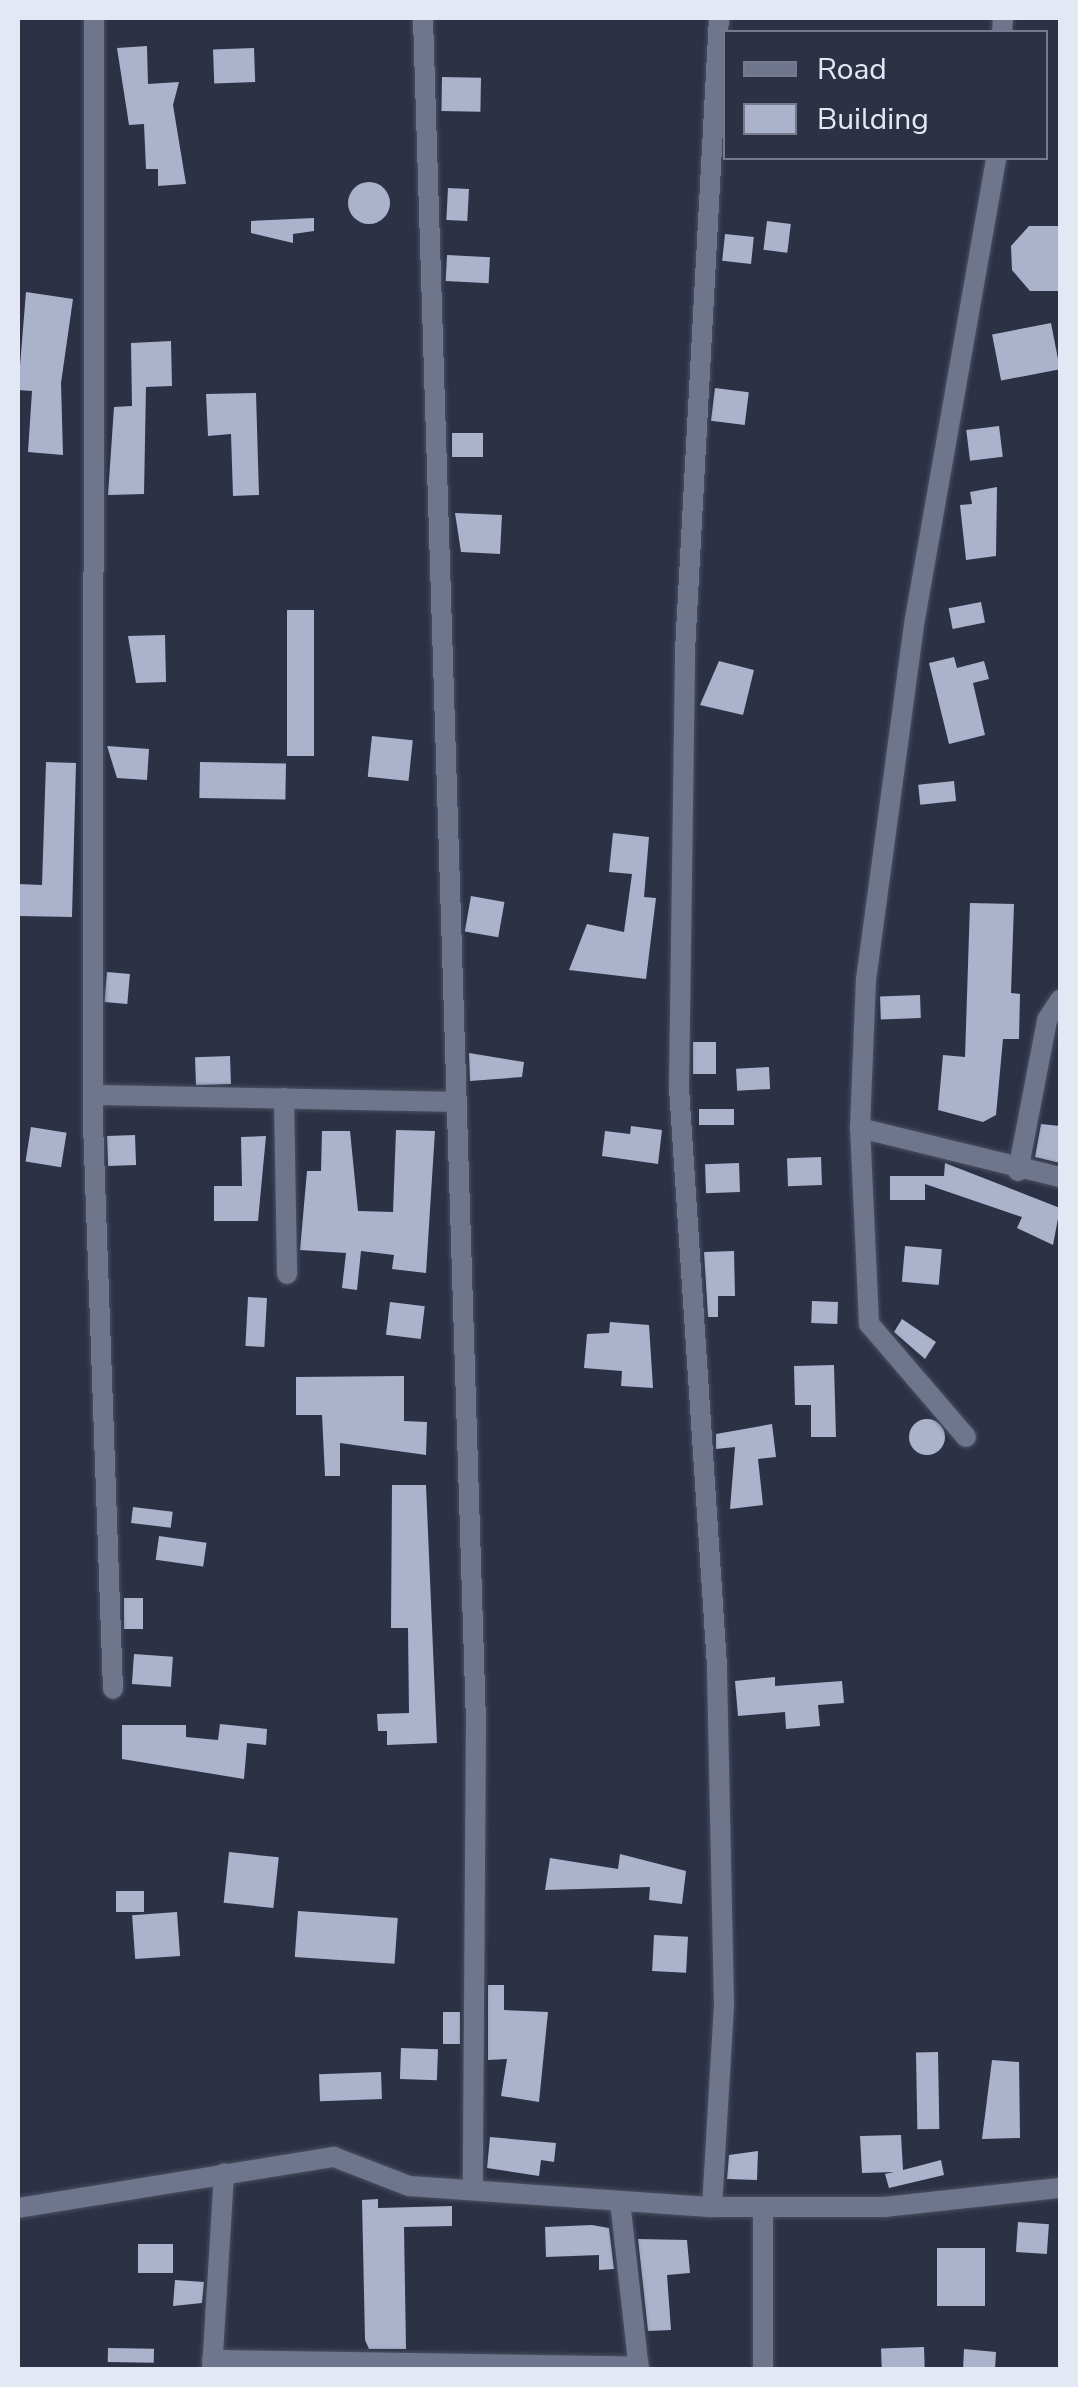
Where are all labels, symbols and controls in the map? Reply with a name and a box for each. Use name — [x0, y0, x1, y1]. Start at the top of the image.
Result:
legend — [723, 30, 1048, 160]
text: Road — [817, 49, 887, 90]
text: Building — [817, 99, 929, 140]

